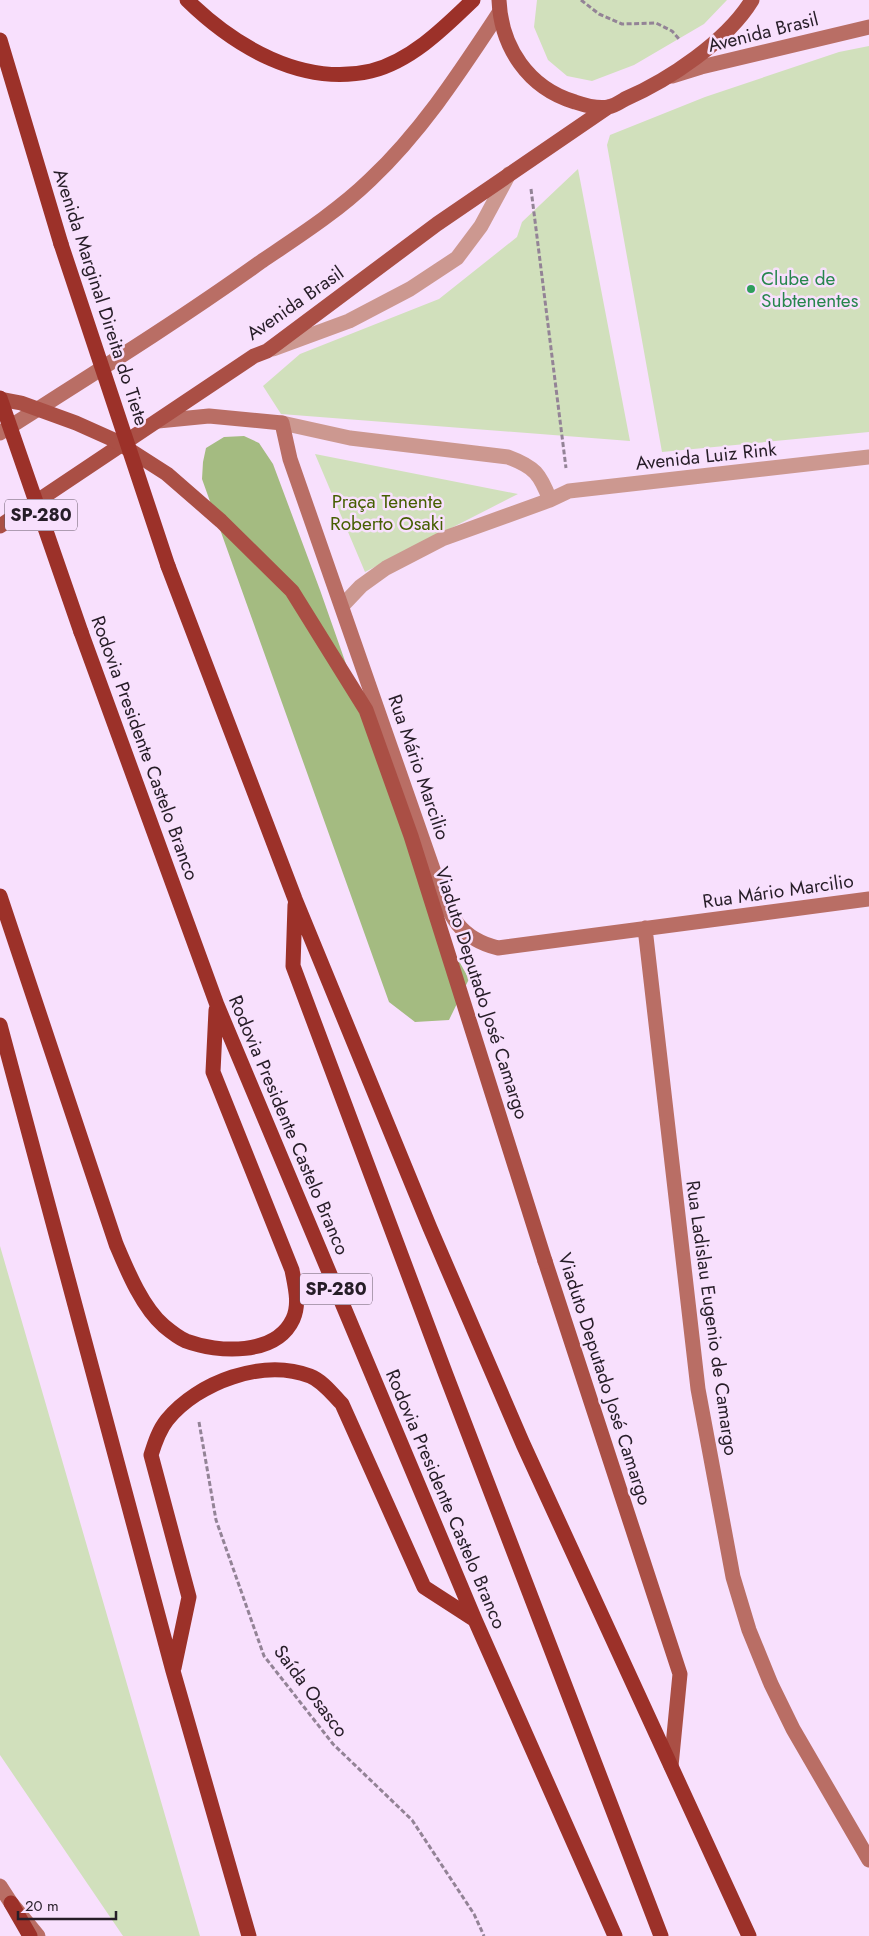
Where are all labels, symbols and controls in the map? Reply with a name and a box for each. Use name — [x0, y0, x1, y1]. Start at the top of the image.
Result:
street label: Avenida Brasil — [705, 5, 821, 59]
street label: Avenida Marginal Direita do Tiete — [47, 165, 155, 429]
street label: Avenida Brasil — [241, 259, 349, 347]
place label: Clube de Subtenentes — [761, 265, 859, 314]
marker: Clube de Subtenentes — [745, 283, 757, 295]
street label: Avenida Luiz Rink — [634, 435, 778, 477]
park label: Praça Tenente Roberto Osaki — [330, 488, 444, 537]
road number: SP-280 — [5, 500, 77, 530]
street label: Rodovia Presidente Castelo Branco — [84, 612, 206, 884]
street label: Rua Mário Marcilio — [381, 691, 457, 843]
street label: Viaduto Deputado José Camargo — [428, 863, 536, 1123]
street label: Rua Mário Marcilio — [701, 867, 855, 915]
street label: Rodovia Presidente Castelo Branco — [222, 991, 356, 1259]
street label: Rua Ladislau Eugenio de Camargo — [679, 1179, 745, 1457]
street label: Viaduto Deputado José Camargo — [551, 1249, 659, 1509]
road number: SP-280 — [300, 1274, 372, 1305]
street label: Rodovia Presidente Castelo Branco — [379, 1365, 513, 1633]
street label: Saída Osasco — [267, 1639, 355, 1743]
scale bar — [18, 1888, 115, 1920]
text: 20 m — [25, 1895, 59, 1917]

